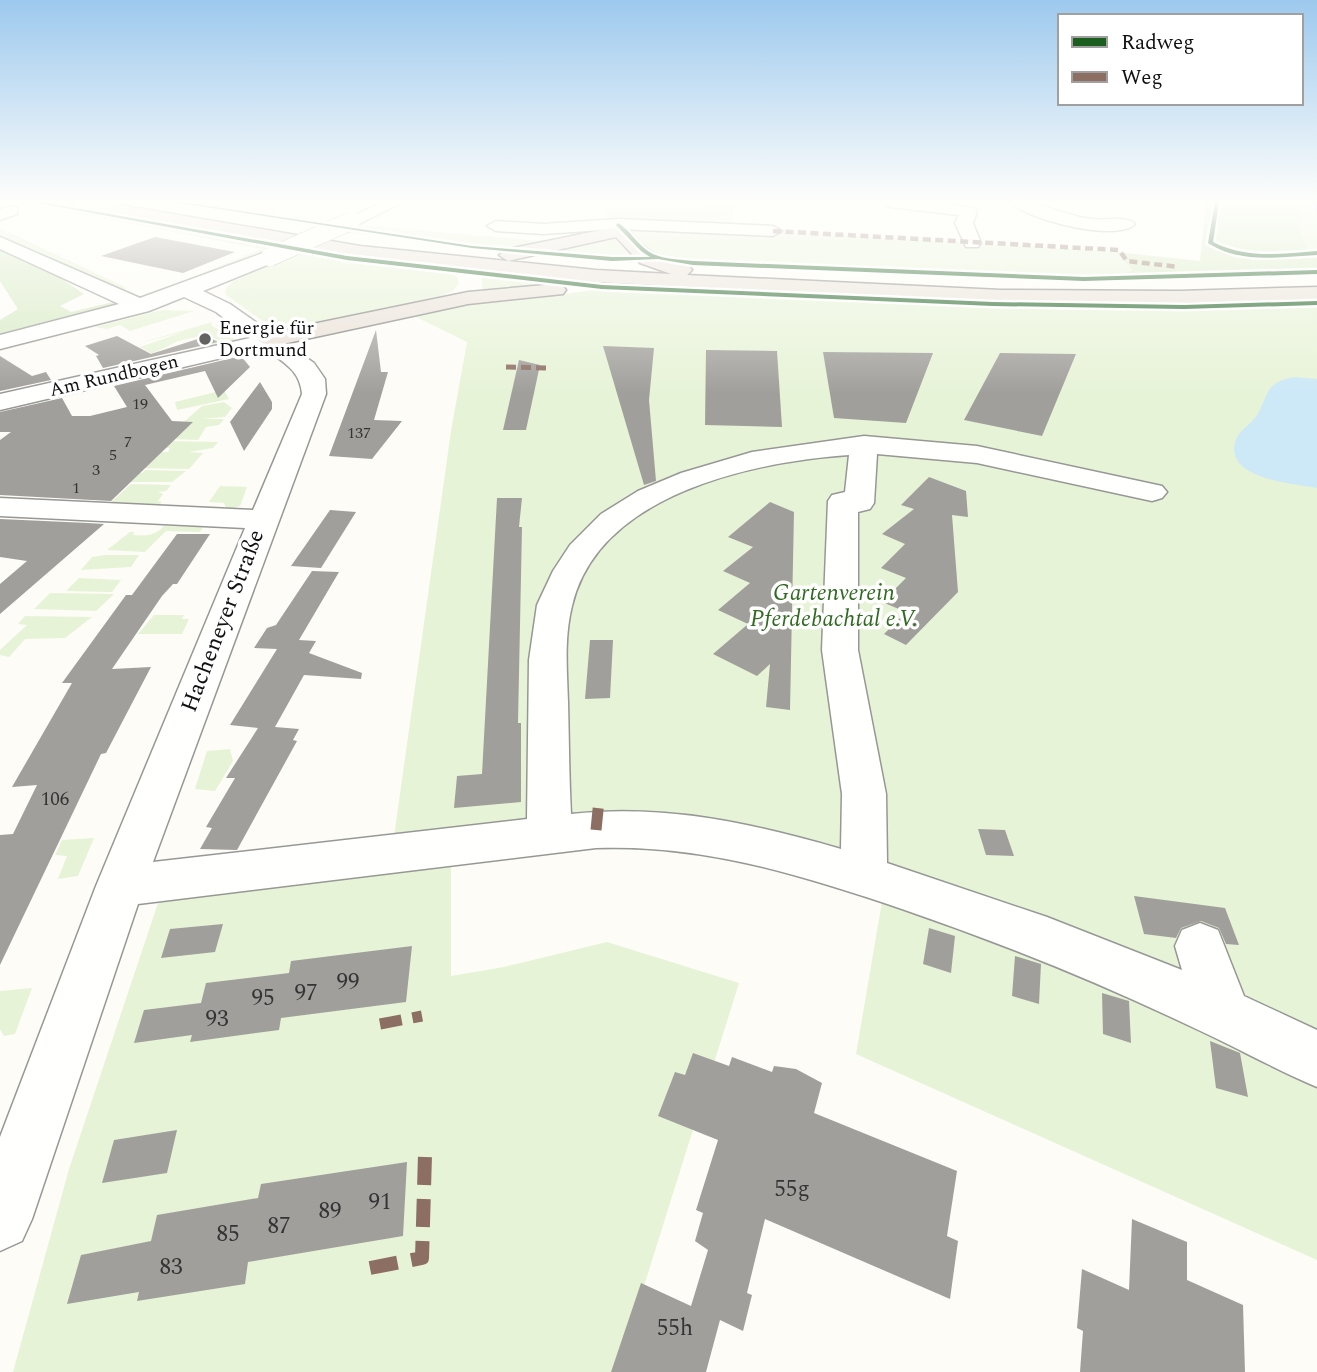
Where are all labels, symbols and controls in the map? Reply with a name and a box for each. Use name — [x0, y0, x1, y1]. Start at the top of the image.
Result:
legend — [1058, 14, 1303, 105]
text: Radweg — [1121, 27, 1195, 59]
text: Weg — [1121, 62, 1163, 94]
place label: Energie für Dortmund — [219, 314, 315, 365]
marker: Energie für Dortmund — [197, 331, 213, 347]
street label: Am Rundbogen — [47, 347, 181, 405]
house number: 19 — [132, 392, 148, 416]
house number: 137 — [347, 421, 371, 445]
house number: 7 — [124, 430, 132, 454]
house number: 5 — [109, 443, 117, 467]
house number: 3 — [92, 458, 100, 482]
house number: 1 — [72, 476, 80, 500]
street label: Hacheneyer Straße — [172, 524, 274, 718]
park label: Gartenverein Pferdebachtal e.V. — [750, 576, 918, 637]
house number: 106 — [41, 785, 69, 814]
house number: 99 — [337, 965, 360, 1000]
house number: 97 — [295, 976, 318, 1011]
house number: 95 — [252, 981, 275, 1016]
house number: 93 — [206, 1002, 229, 1037]
house number: 55g — [774, 1172, 810, 1207]
house number: 91 — [369, 1185, 392, 1220]
house number: 89 — [319, 1194, 342, 1229]
house number: 87 — [268, 1209, 291, 1244]
house number: 85 — [217, 1217, 240, 1252]
house number: 83 — [160, 1250, 183, 1285]
house number: 55h — [657, 1311, 693, 1346]

